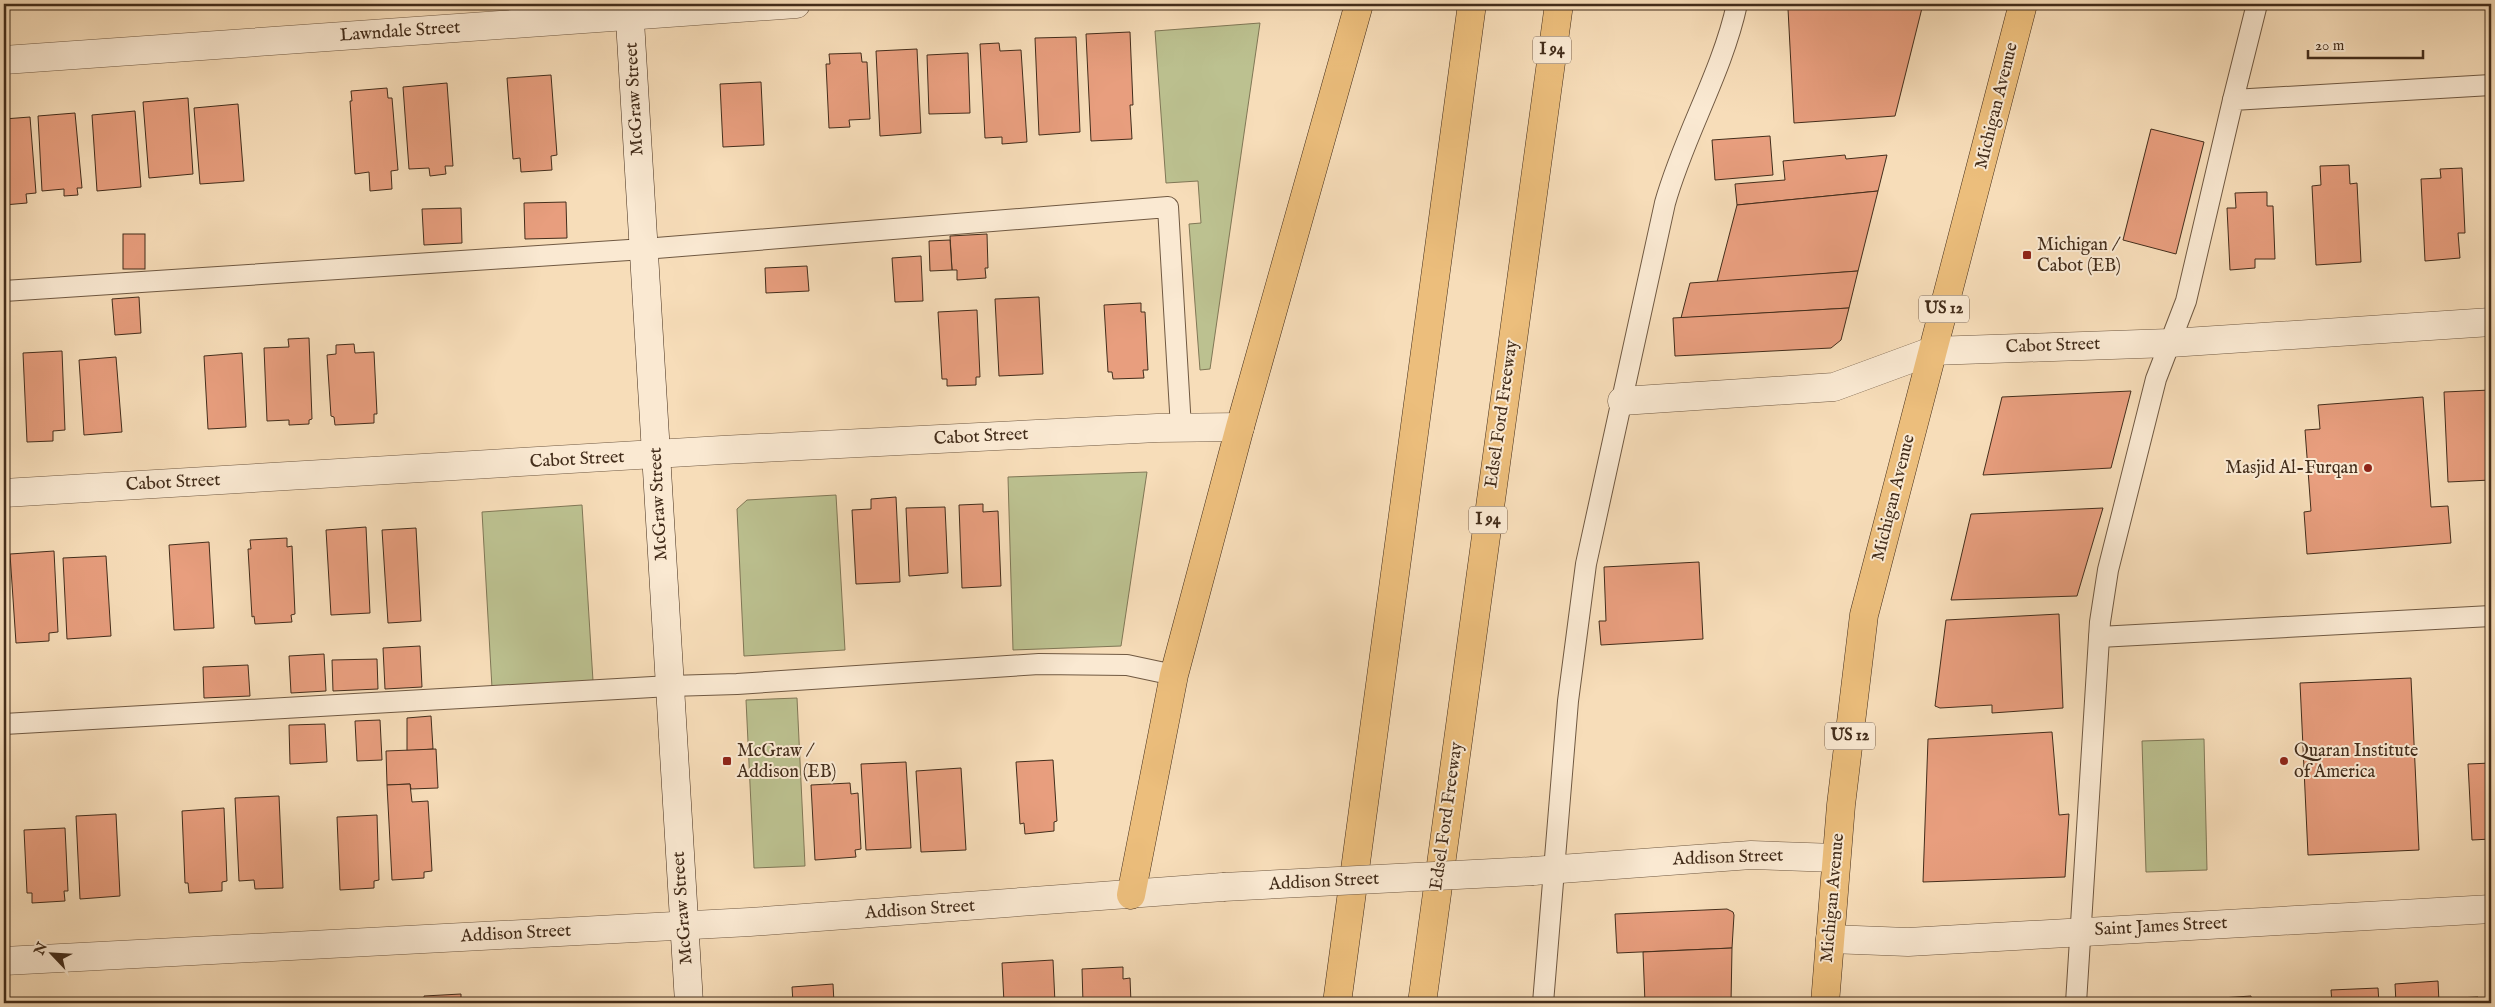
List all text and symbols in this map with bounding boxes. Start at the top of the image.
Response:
street label: Lawndale Street [339,16,461,48]
scale bar [2308,28,2422,60]
road number: I 94 [1533,36,1571,64]
text: 20 m [2315,36,2345,55]
street label: Michigan Avenue [1970,40,2024,172]
street label: McGraw Street [621,42,649,156]
place label: Michigan / Cabot (EB) [2037,234,2121,278]
marker: Michigan / Cabot (EB) [2021,249,2033,261]
road number: US 12 [1919,296,1969,322]
street label: Cabot Street [2005,333,2101,359]
street label: Edsel Ford Freeway [1480,338,1524,489]
street label: Cabot Street [933,423,1029,451]
street label: Michigan Avenue [1867,432,1921,564]
street label: Cabot Street [529,446,625,474]
street label: McGraw Street [645,447,673,561]
place label: Masjid Al-Furqan [2225,457,2358,480]
marker: Masjid Al-Furqan [2362,462,2374,474]
street label: Cabot Street [125,469,221,497]
road number: I 94 [1469,506,1507,534]
road number: US 12 [1825,722,1875,749]
place label: McGraw / Addison (EB) [736,740,836,784]
street label: Edsel Ford Freeway [1425,740,1469,891]
place label: Quaran Institute of America [2294,740,2418,784]
marker: McGraw / Addison (EB) [721,755,733,767]
marker: Quaran Institute of America [2278,755,2290,767]
street label: Michigan Avenue [1816,832,1850,964]
street label: Addison Street [1671,845,1784,871]
street label: McGraw Street [668,851,698,965]
street label: Addison Street [1267,868,1380,896]
street label: Addison Street [863,895,976,925]
street label: Saint James Street [2094,912,2228,942]
street label: Addison Street [459,920,572,948]
north arrow [28,930,78,980]
text: N [30,940,52,959]

